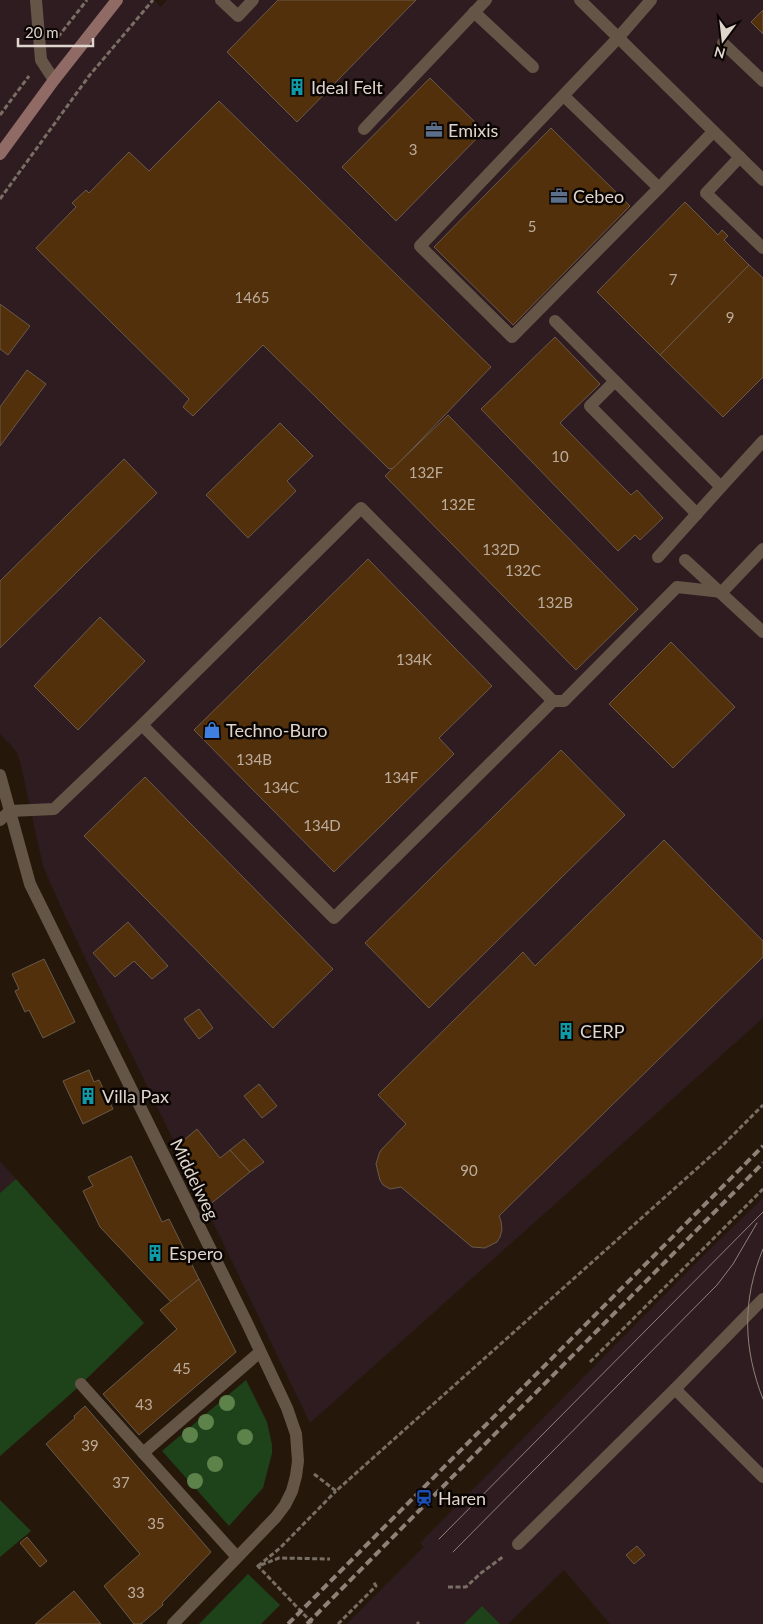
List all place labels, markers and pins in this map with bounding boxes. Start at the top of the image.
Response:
place label: Ideal Felt [311,76,383,98]
building icon: Ideal Felt [287,77,307,97]
place label: Emixis [448,119,499,141]
office icon: Emixis [424,120,444,140]
place label: Cebeo [573,185,624,207]
office icon: Cebeo [549,186,569,206]
place label: Techno-Buro [226,719,327,741]
shop icon: Techno-Buro [202,720,222,740]
place label: CERP [580,1020,625,1042]
building icon: CERP [556,1021,576,1041]
place label: Villa Pax [102,1085,169,1107]
building icon: Villa Pax [78,1086,98,1106]
place label: Espero [169,1242,223,1264]
building icon: Espero [145,1243,165,1263]
place label: Haren [438,1487,486,1509]
station icon: Haren [414,1488,434,1508]

